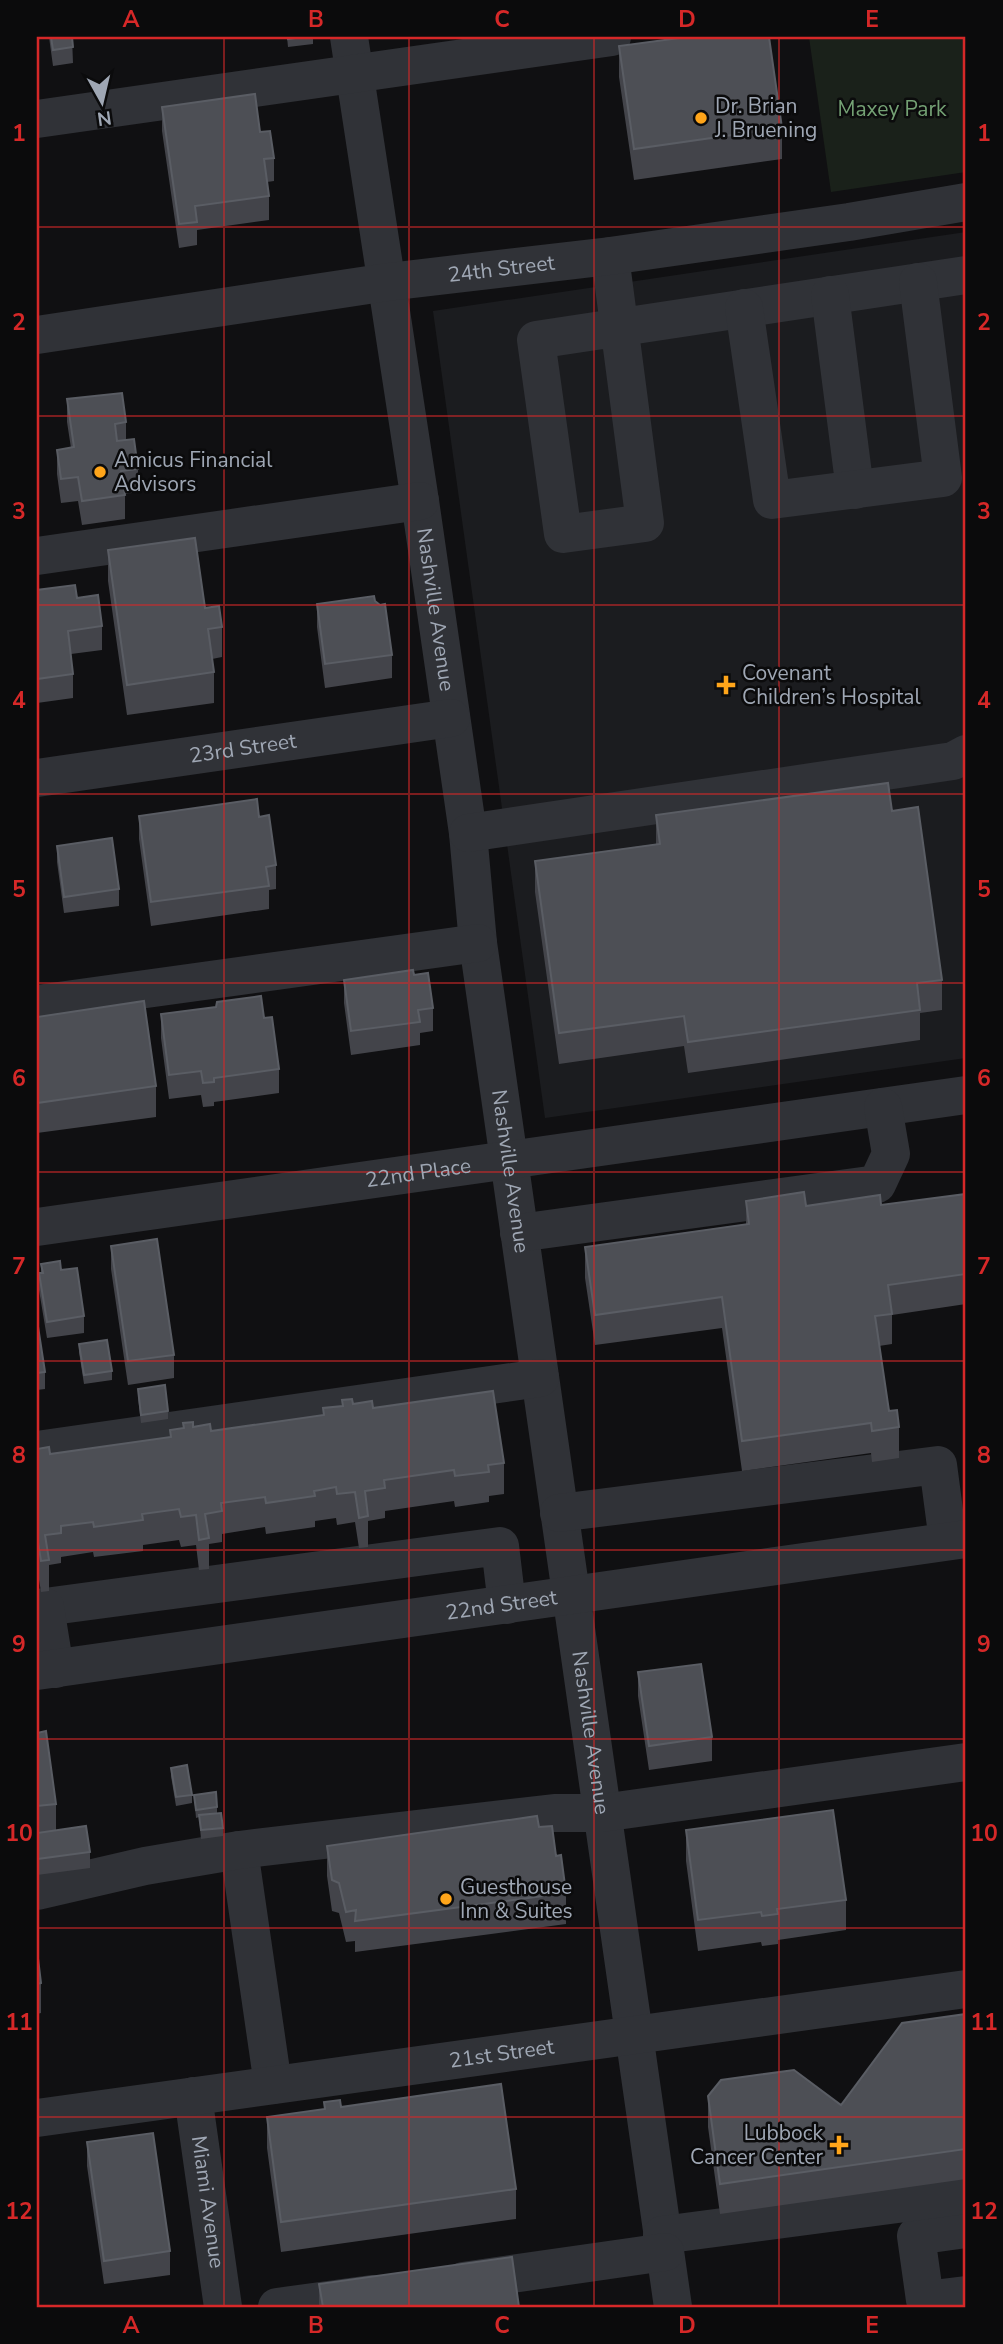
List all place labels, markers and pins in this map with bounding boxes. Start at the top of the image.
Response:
place label: Dr. Brian J. Bruening [714,92,817,144]
marker: Dr. Brian J. Bruening [693,110,709,126]
place label: Amicus Financial Advisors [114,446,273,498]
marker: Amicus Financial Advisors [92,464,108,480]
place label: Covenant Children’s Hospital [742,659,921,711]
marker: Covenant Children’s Hospital [716,675,736,695]
place label: Guesthouse Inn & Suites [460,1873,573,1925]
marker: Guesthouse Inn & Suites [438,1891,454,1907]
place label: Lubbock Cancer Center [690,2119,823,2171]
marker: Lubbock Cancer Center [829,2135,849,2155]

